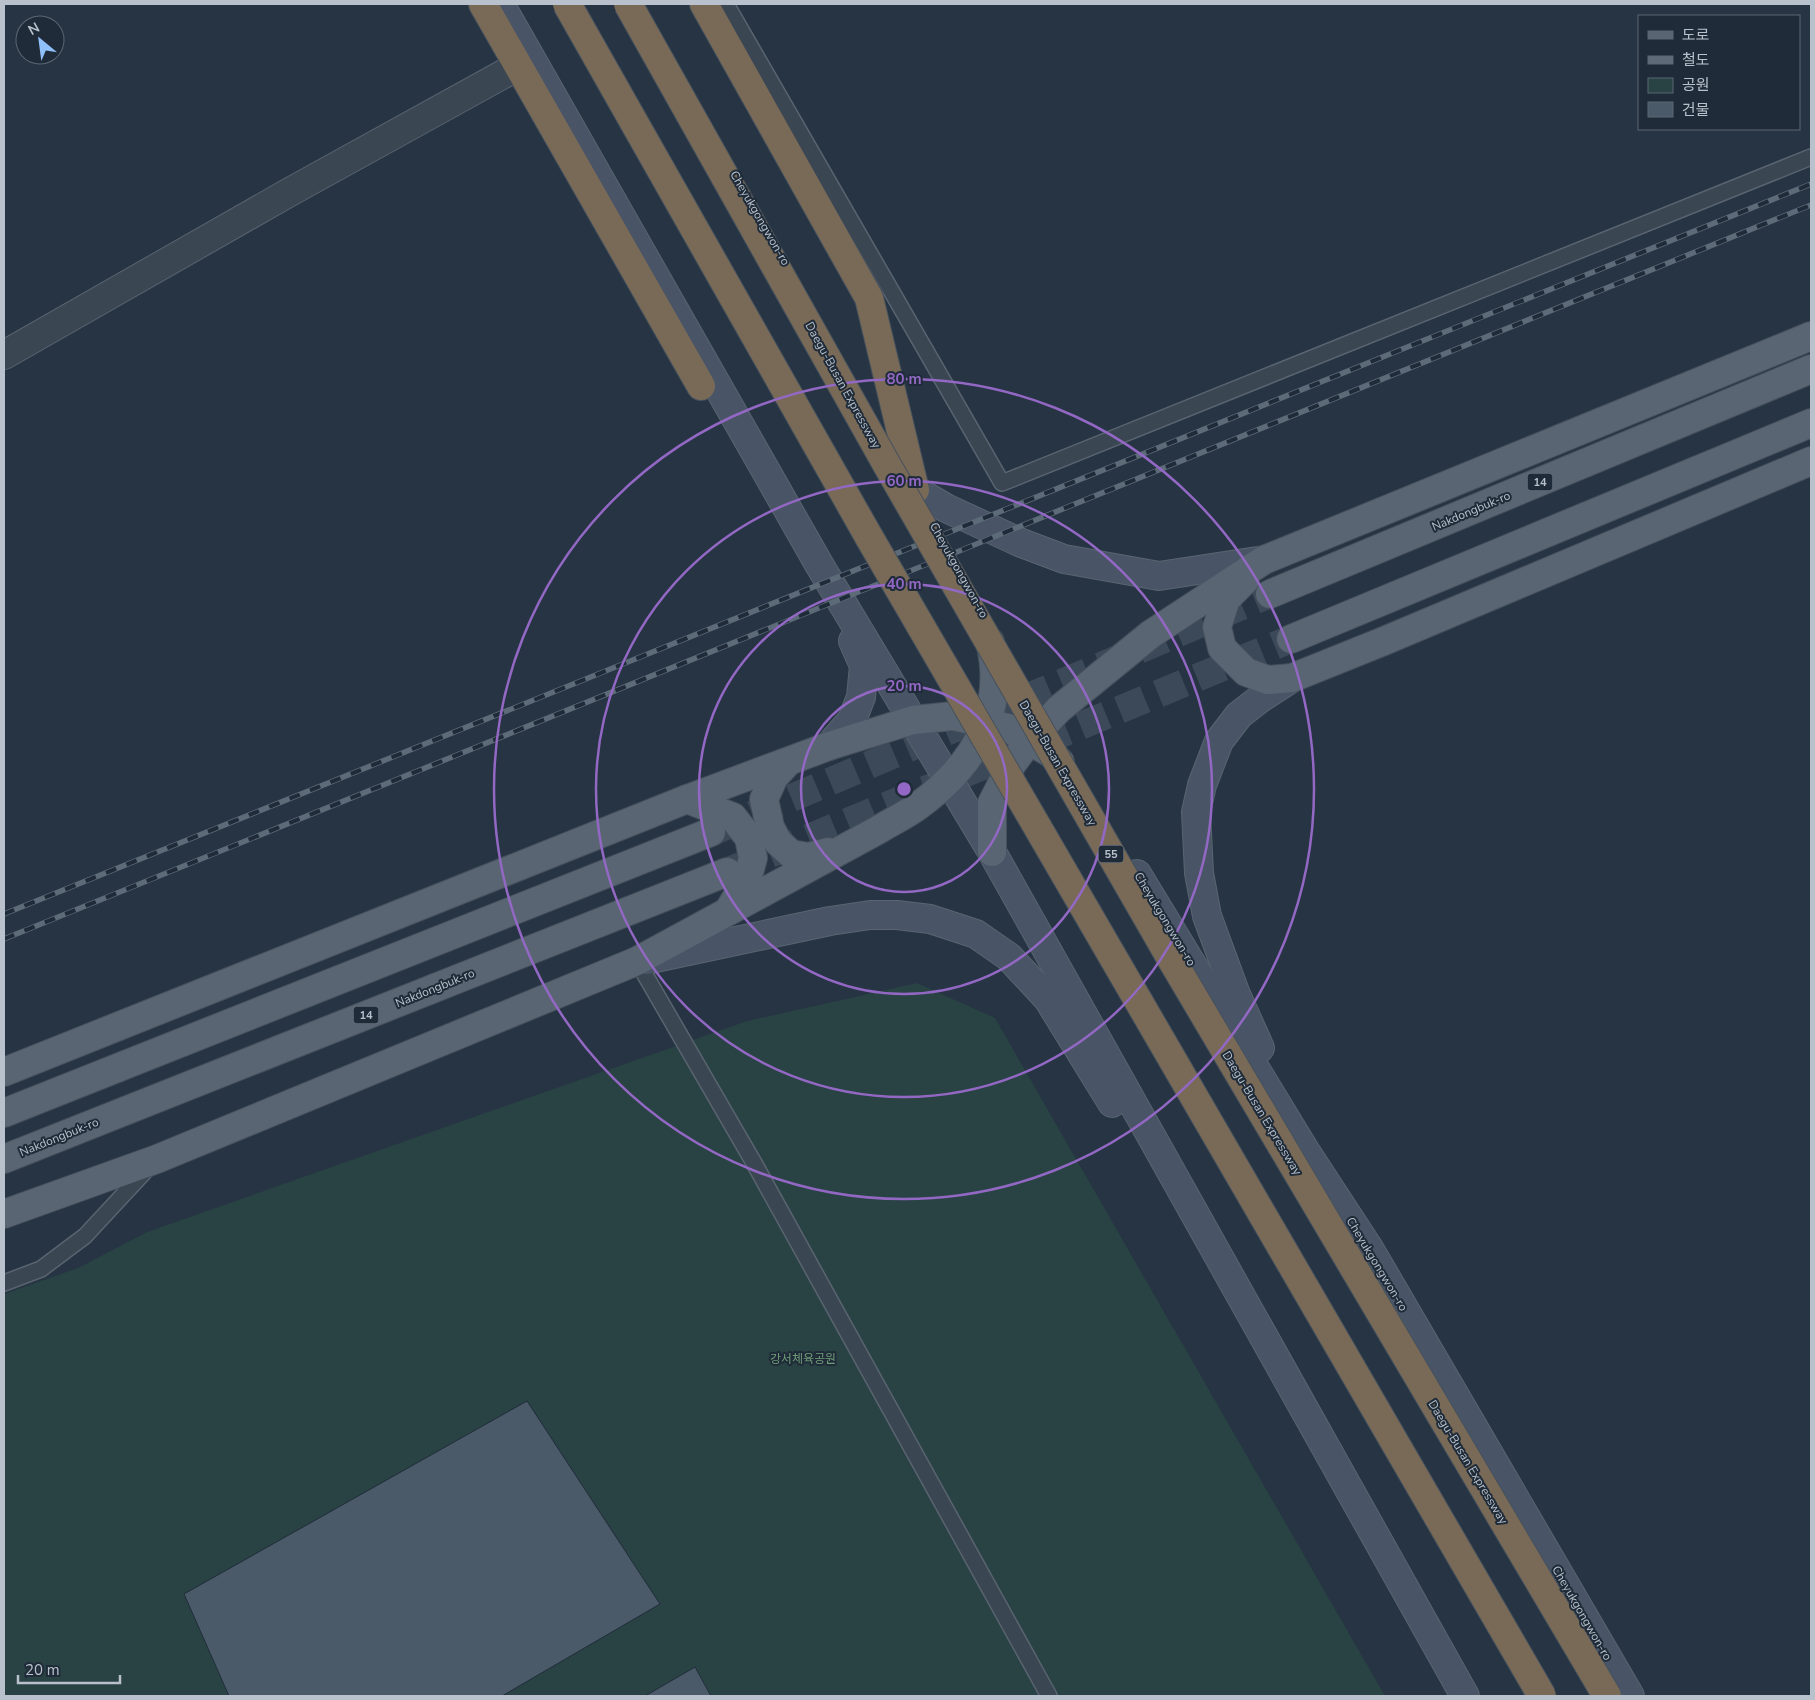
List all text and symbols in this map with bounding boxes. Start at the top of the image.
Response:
north arrow [15,15,65,65]
legend [1638,15,1800,130]
text: N [25,18,43,40]
text: 도로 [1682,25,1710,45]
text: 철도 [1682,50,1710,70]
text: 공원 [1682,75,1710,95]
text: 건물 [1682,100,1710,120]
street label: Cheyukgongwon-ro [726,168,794,269]
street label: Daegu-Busan Expressway [802,319,885,452]
text: 80 m [886,369,922,389]
text: 60 m [886,471,922,491]
road number: 14 [1528,474,1552,491]
street label: Nakdongbuk-ro [1429,487,1513,535]
street label: Cheyukgongwon-ro [926,519,992,621]
text: 40 m [886,574,922,594]
text: 20 m [886,676,922,696]
street label: Daegu-Busan Expressway [1016,697,1101,829]
centre of rings [895,780,913,798]
road number: 55 [1098,846,1124,862]
street label: Cheyukgongwon-ro [1131,869,1200,969]
street label: Nakdongbuk-ro [393,965,477,1011]
road number: 14 [354,1006,378,1024]
street label: Daegu-Busan Expressway [1219,1048,1306,1179]
street label: Nakdongbuk-ro [17,1114,101,1160]
street label: Cheyukgongwon-ro [1343,1214,1412,1314]
park label: 강서체육공원 [770,1351,836,1367]
street label: Daegu-Busan Expressway [1425,1397,1512,1528]
street label: Cheyukgongwon-ro [1548,1563,1616,1664]
scale bar [18,1652,120,1684]
text: 20 m [25,1660,60,1680]

